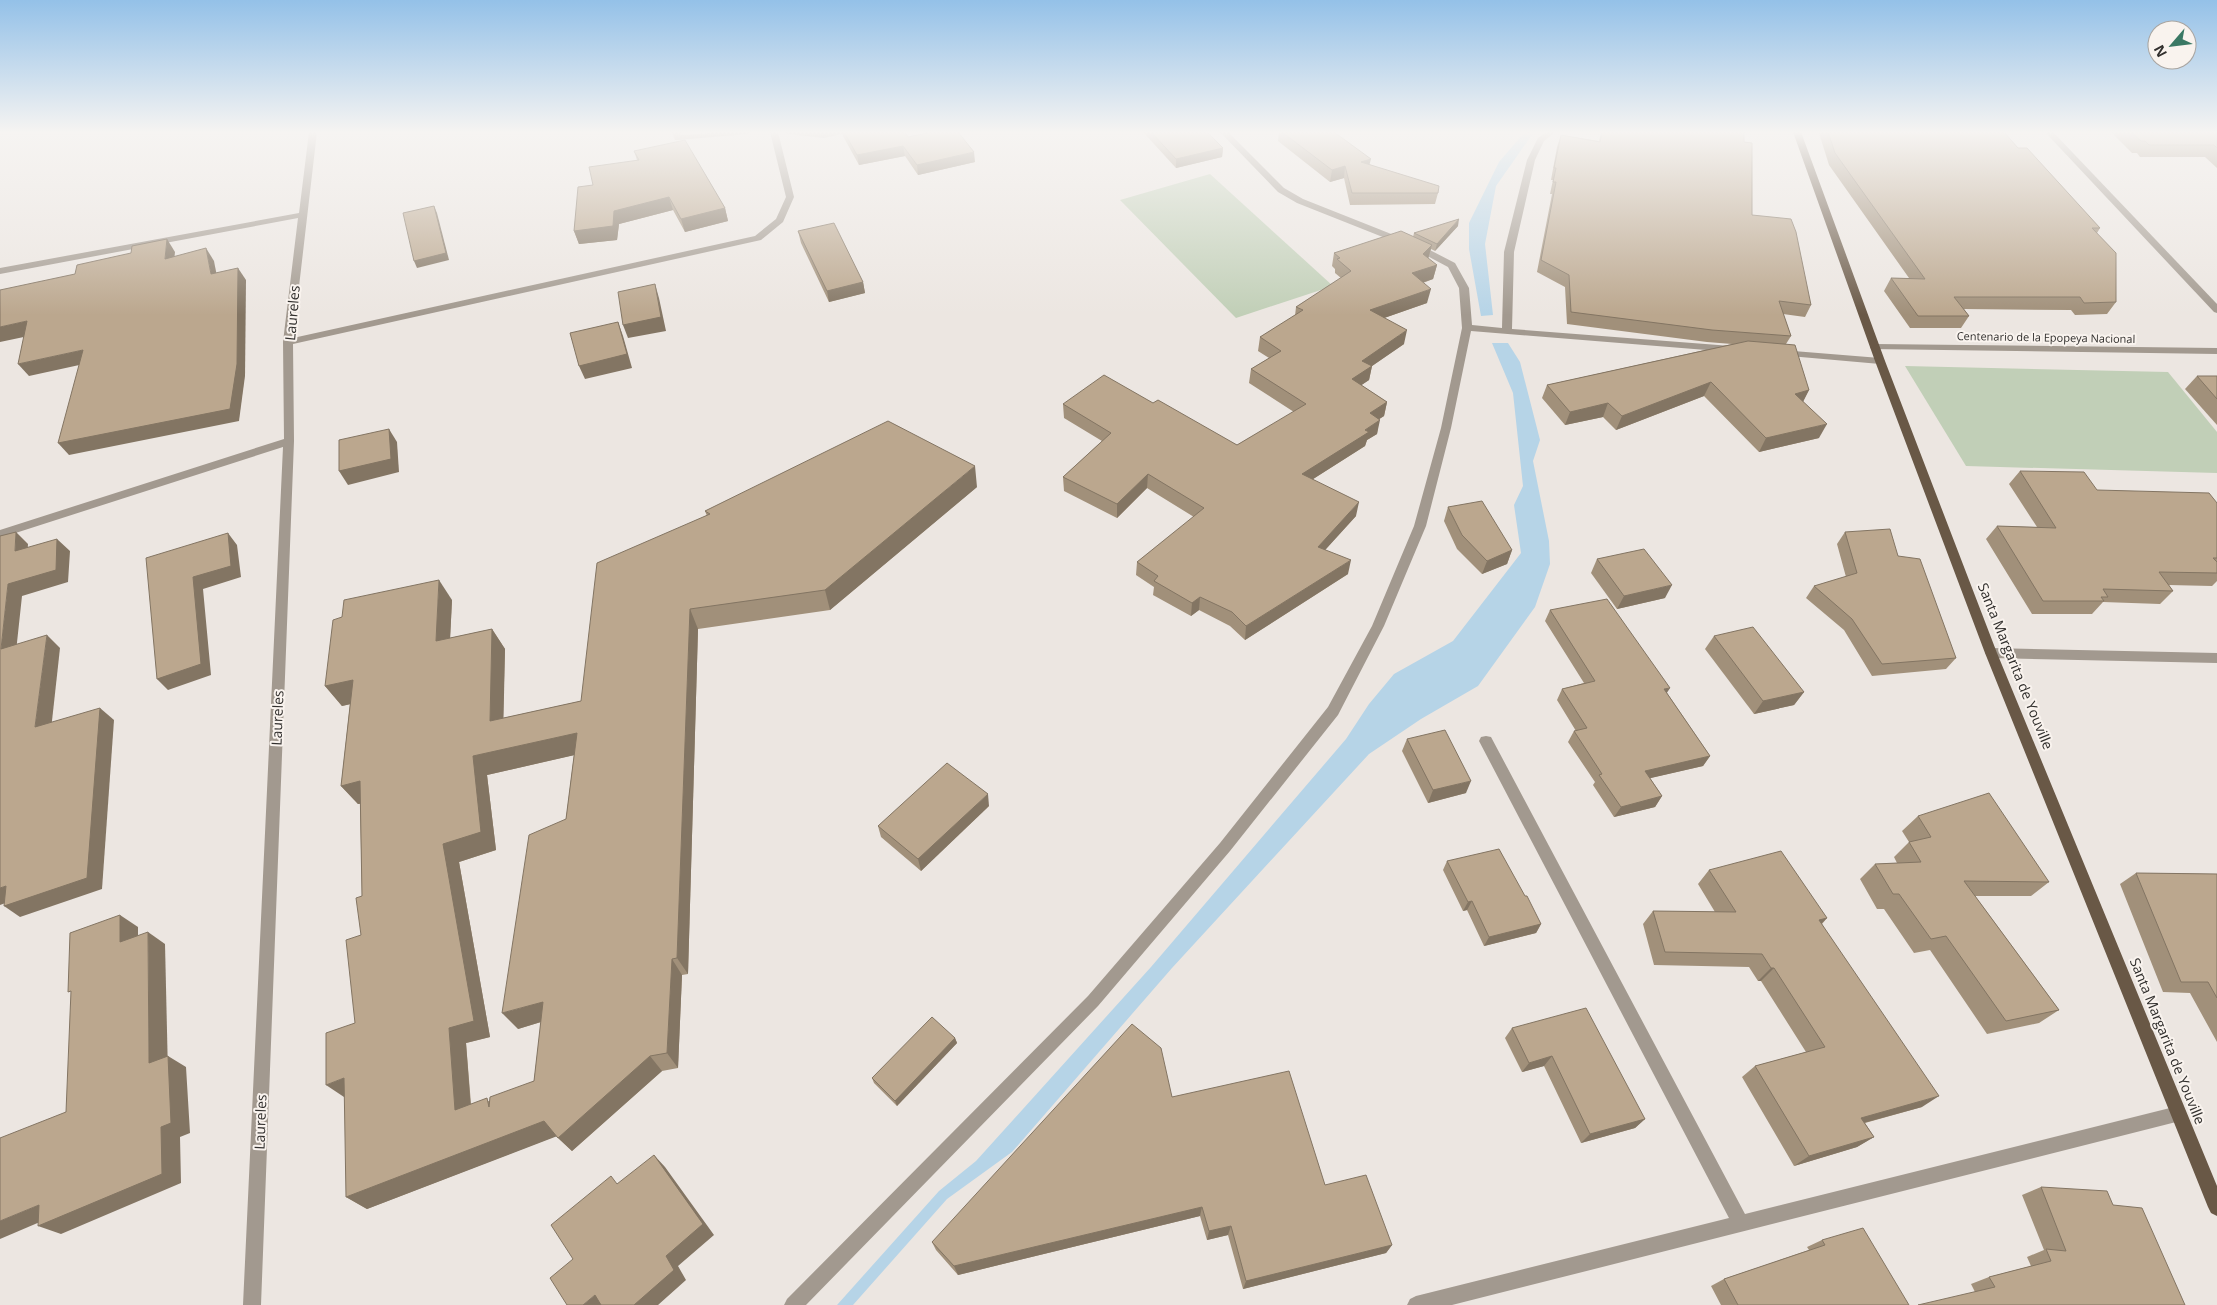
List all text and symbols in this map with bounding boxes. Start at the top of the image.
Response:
north arrow [2147,20,2197,70]
text: N [2149,42,2171,61]
street label: Laureles [280,284,304,341]
street label: Centenario de la Epopeya Nacional [1957,328,2135,346]
street label: Santa Margarita de Youville [1974,580,2058,752]
street label: Laureles [267,690,287,746]
street label: Santa Margarita de Youville [2126,955,2210,1127]
street label: Laureles [250,1094,270,1150]

